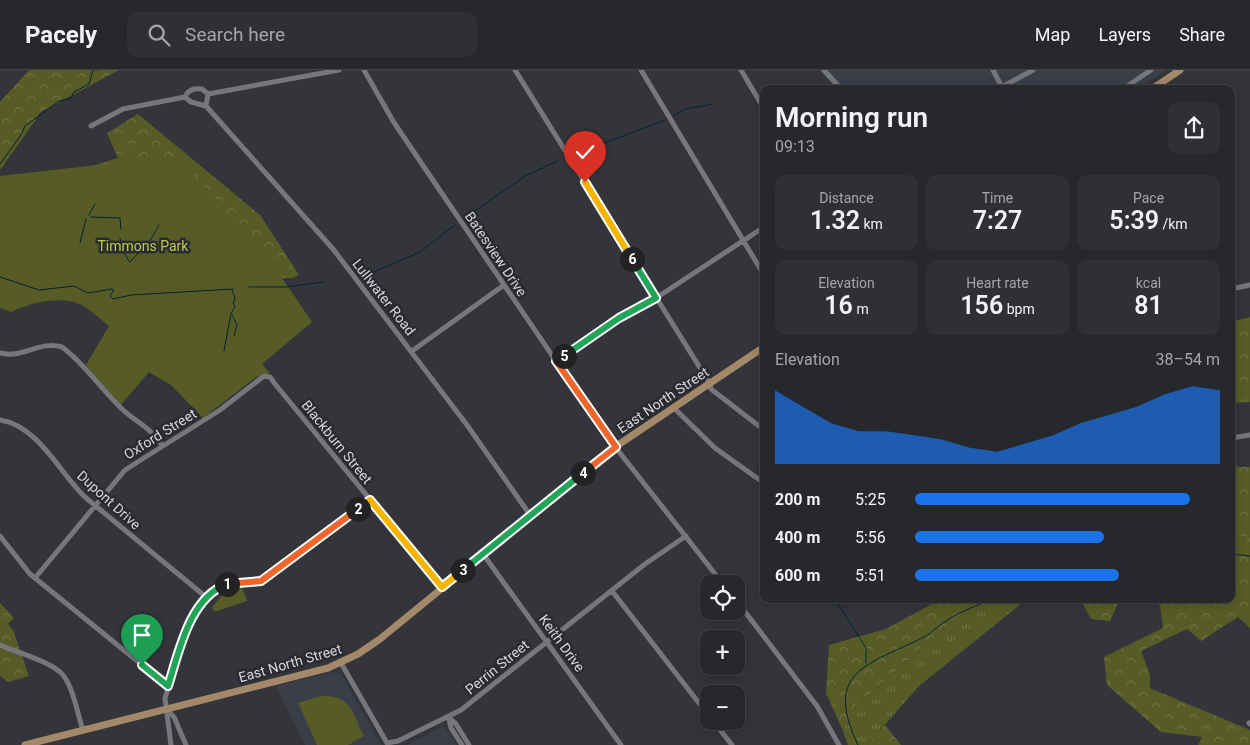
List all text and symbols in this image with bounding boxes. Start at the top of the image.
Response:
search box [127,12,477,57]
text: Pacely [25,21,97,49]
icon: search [145,21,173,49]
text: Search here [185,23,285,46]
text: Map [1035,24,1070,45]
text: Layers [1098,24,1151,45]
text: Share [1179,24,1225,45]
text: Morning run [775,101,928,134]
button: share [1168,102,1220,154]
pin [564,131,606,182]
text: 09:13 [775,137,815,156]
icon: check [571,138,599,166]
text: Distance [819,190,874,206]
text: Time [982,190,1013,206]
text: Pace [1133,190,1164,206]
text: 1.32 [810,206,860,235]
text: 7:27 [973,206,1022,235]
text: 5:39 [1109,206,1159,235]
street label: Batesview Drive [462,209,530,299]
text: km [860,216,883,232]
text: /km [1159,216,1188,232]
park label: Timmons Park [98,238,189,254]
pin: 6 [620,246,644,272]
text: 6 [628,251,637,267]
street label: Lullwater Road [349,256,419,338]
text: Elevation [818,275,875,291]
text: Heart rate [966,275,1029,291]
text: kcal [1136,275,1161,291]
text: 16 [824,291,853,320]
text: 156 [960,291,1003,320]
text: 81 [1134,291,1163,320]
text: m [853,301,869,317]
text: bpm [1003,301,1035,317]
pin: 5 [552,344,576,368]
text: 5 [560,348,569,364]
text: Elevation [775,350,840,369]
text: 38–54 m [1156,350,1220,369]
street label: East North Street [614,363,712,436]
street label: Blackburn Street [298,397,376,487]
street label: Oxford Street [121,405,200,463]
pin: 4 [570,460,596,486]
text: 4 [579,465,588,481]
street label: Dupont Drive [74,467,144,533]
text: 200 m [775,490,820,509]
text: 5:25 [855,490,886,509]
pin: 2 [346,496,370,522]
text: 2 [354,501,363,517]
text: 400 m [775,528,820,547]
text: 5:56 [855,528,886,547]
pin: 3 [450,558,476,582]
text: 3 [459,562,468,578]
text: 600 m [775,566,820,585]
text: 5:51 [855,566,886,585]
pin: 1 [214,572,240,596]
map controls [700,575,745,730]
button: locate [700,575,745,620]
text: 1 [223,576,232,592]
street label: Keith Drive [536,611,588,675]
pin [121,614,163,665]
icon: arrive [128,621,156,649]
button: + [700,630,745,675]
street label: Perrin Street [462,636,532,698]
street label: East North Street [237,641,344,685]
button: − [700,685,745,730]

